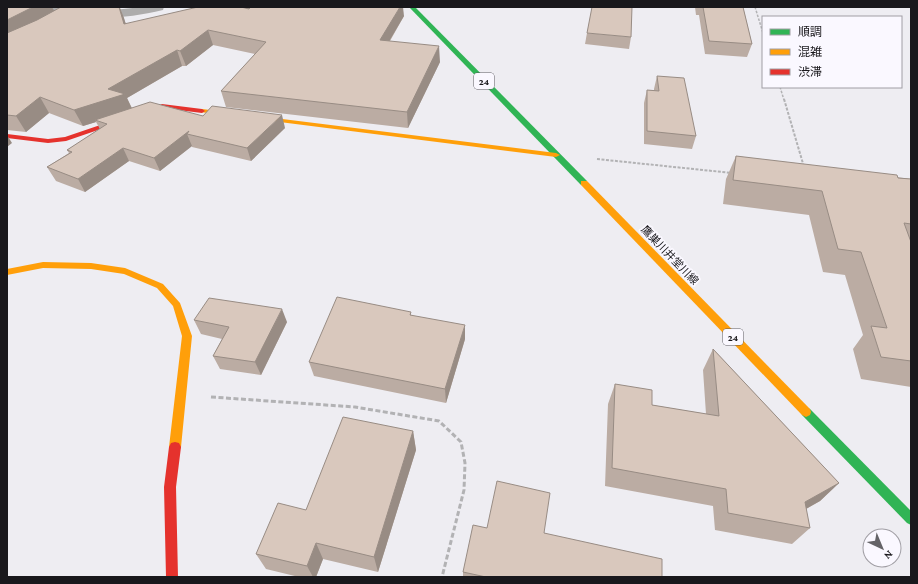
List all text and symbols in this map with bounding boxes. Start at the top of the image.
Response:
legend [762,16,902,88]
text: 順調 [798,25,822,39]
text: 混雑 [798,45,822,59]
text: 渋滞 [798,65,822,79]
road number: 24 [474,73,494,89]
street label: 鷹巣川井堂川線 [639,223,701,287]
road number: 24 [723,329,743,345]
north arrow [862,528,902,568]
text: N [882,548,896,562]

